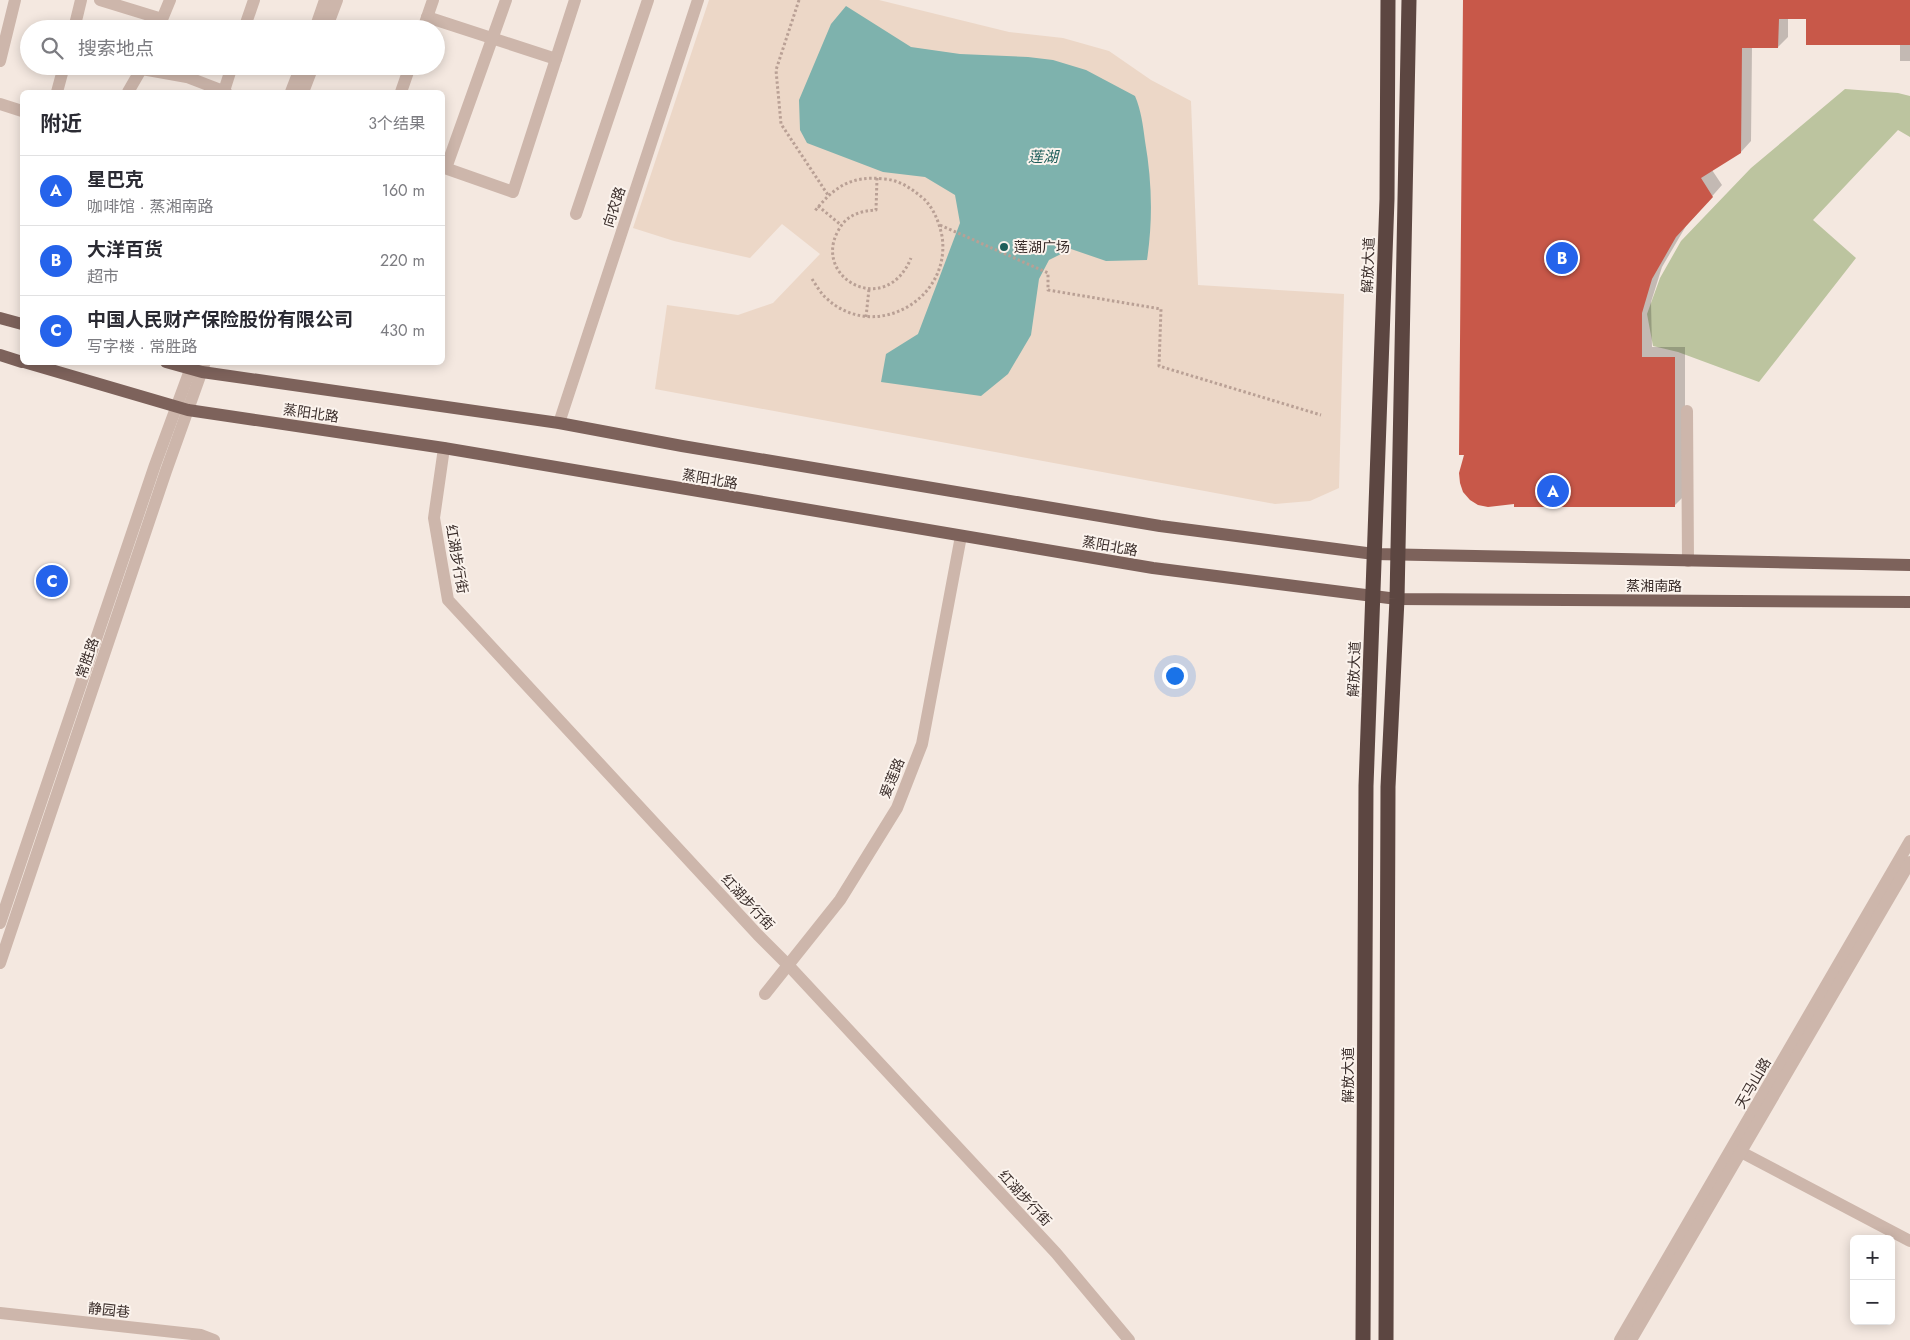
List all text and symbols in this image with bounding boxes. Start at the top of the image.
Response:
search box [20,20,445,75]
icon: search [38,34,66,62]
text: 搜索地点 [78,35,154,62]
text: 附近 [40,109,82,139]
text: 3个结果 [368,112,425,135]
water label: 莲湖 [1028,146,1060,168]
text: 星巴克 [87,166,144,193]
text: A [50,179,62,202]
text: 160 m [382,179,425,202]
street label: 向农路 [598,184,630,230]
text: 咖啡馆 · 蒸湘南路 [87,195,213,218]
text: 大洋百货 [87,236,163,263]
place label: 莲湖广场 [1014,237,1070,257]
street label: 解放大道 [1357,237,1379,293]
pin: B [1546,239,1578,277]
marker: 莲湖广场 [998,241,1010,253]
text: B [51,249,61,272]
text: 220 m [380,249,425,272]
text: 超市 [87,265,119,288]
text: 中国人民财产保险股份有限公司 [87,306,353,333]
text: C [50,319,62,342]
text: 430 m [380,319,425,342]
text: 写字楼 · 常胜路 [87,335,197,358]
street label: 蒸阳北路 [282,399,340,427]
street label: 蒸阳北路 [681,464,739,494]
pin: A [1537,472,1569,510]
street label: 红湖步行街 [441,523,473,595]
street label: 蒸阳北路 [1081,531,1139,561]
pin: C [36,562,68,600]
street label: 蒸湘南路 [1626,576,1682,596]
street label: 常胜路 [71,635,103,681]
street label: 解放大道 [1343,641,1365,697]
your location [1162,663,1188,689]
street label: 爱莲路 [875,755,909,801]
street label: 红湖步行街 [717,870,779,934]
street label: 解放大道 [1338,1047,1358,1103]
street label: 天马山路 [1730,1054,1776,1112]
street label: 红湖步行街 [994,1166,1056,1230]
map controls [1850,1235,1895,1325]
button: + [1850,1235,1895,1280]
button: − [1850,1280,1895,1325]
street label: 静园巷 [87,1298,131,1322]

